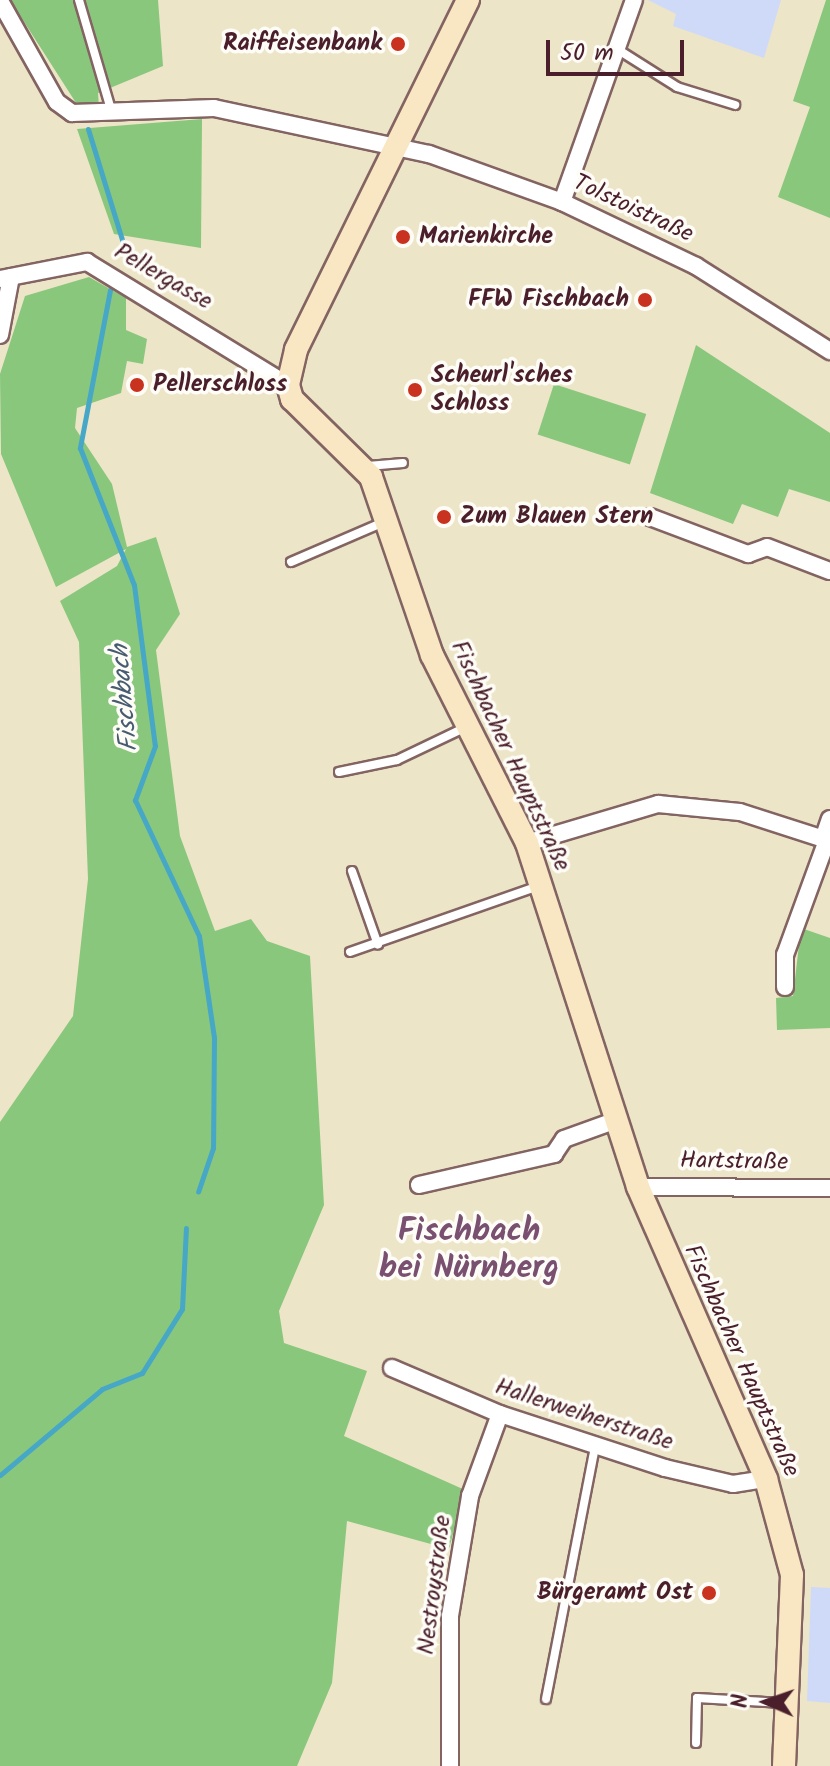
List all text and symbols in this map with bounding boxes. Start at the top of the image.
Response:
scale bar [550,24,688,74]
place label: Raiffeisenbank [223,30,382,58]
text: 50 m [560,34,614,73]
marker: Raiffeisenbank [389,35,407,53]
street label: Tolstoistraße [568,169,698,249]
place label: Marienkirche [419,223,553,251]
marker: Marienkirche [394,228,412,246]
street label: Pellergasse [109,237,217,317]
place label: FFW Fischbach [468,286,629,314]
marker: FFW Fischbach [636,291,654,309]
place label: Scheurl'sches Schloss [431,362,573,418]
place label: Pellerschloss [153,371,287,399]
marker: Pellerschloss [128,376,146,394]
marker: Scheurl'sches Schloss [406,381,424,399]
place label: Zum Blauen Stern [460,503,653,531]
marker: Zum Blauen Stern [435,508,453,526]
street label: Fischbacher Hauptstraße [444,636,576,876]
water label: Fischbach [106,643,146,753]
street label: Hartstraße [680,1147,788,1177]
district label: Fischbach bei Nürnberg [379,1214,559,1289]
street label: Fischbacher Hauptstraße [677,1240,805,1482]
street label: Hallerweiherstraße [491,1373,677,1457]
street label: Nestroystraße [412,1514,458,1656]
place label: Bürgeramt Ost [537,1579,693,1607]
marker: Bürgeramt Ost [700,1584,718,1602]
north arrow [726,1662,806,1742]
text: N [724,1694,759,1709]

